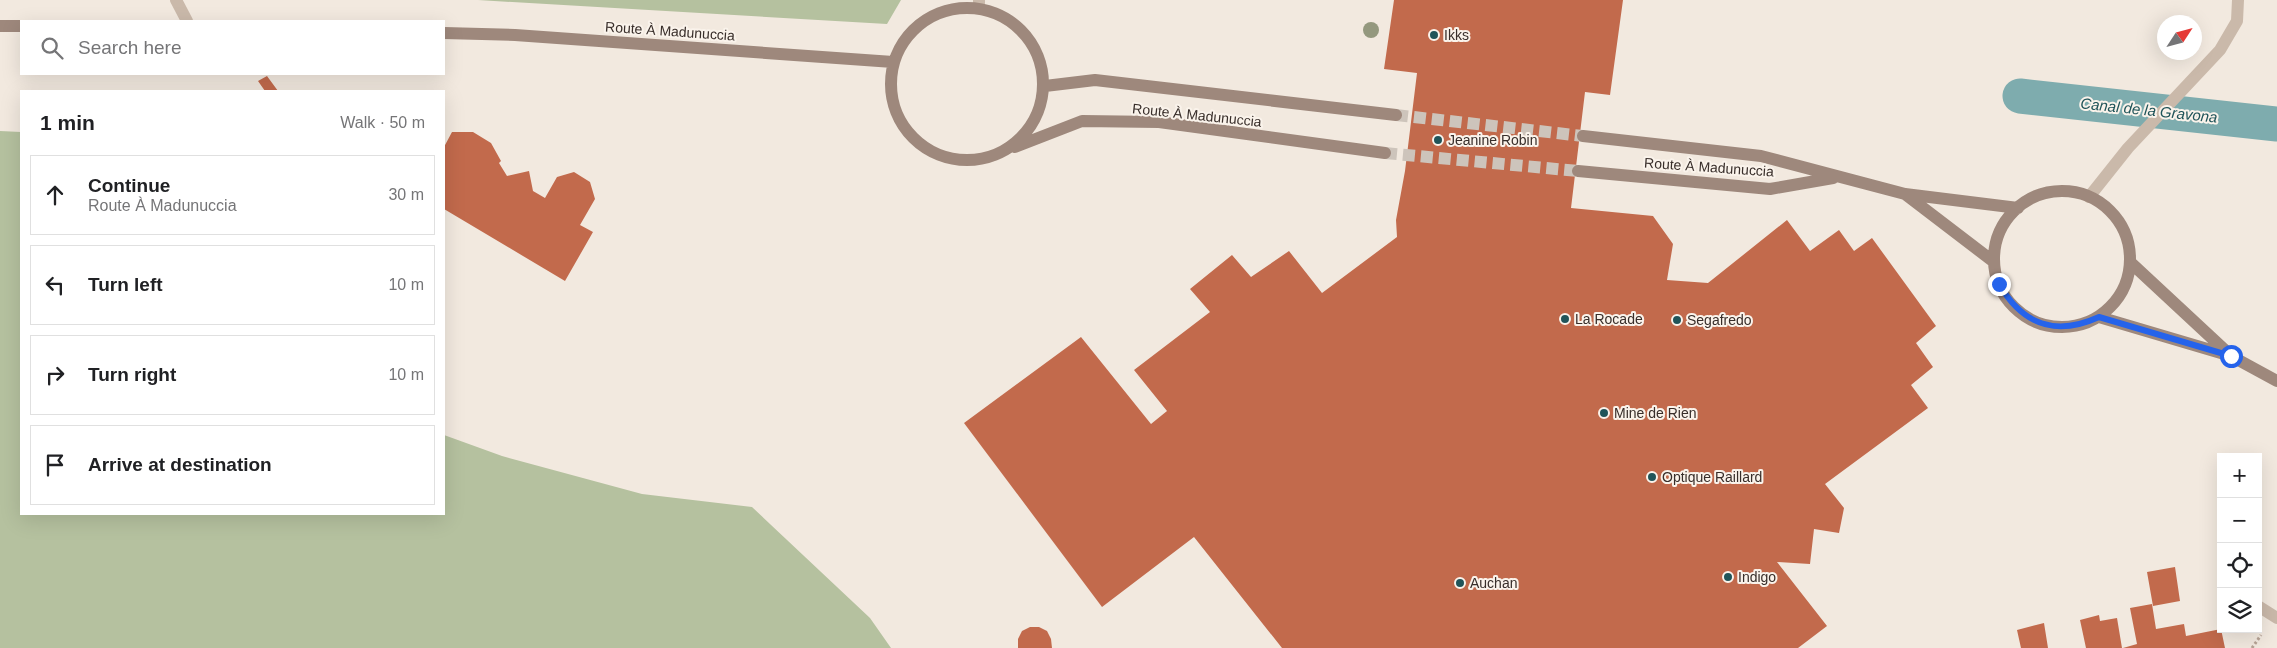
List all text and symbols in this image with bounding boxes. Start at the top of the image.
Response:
north arrow [2157,15,2202,60]
street label: Route À Madunuccia [605,18,736,44]
search box [20,20,445,75]
place label: Ikks [1444,27,1469,43]
marker: Ikks [1428,29,1440,41]
icon: search [38,34,66,62]
text: Search here [78,37,182,58]
water label: Canal de la Gravona [2080,94,2218,126]
street label: Route À Madunuccia [1132,100,1263,130]
text: 1 min [40,111,95,134]
text: Walk · 50 m [340,114,425,131]
place label: Jeanine Robin [1448,132,1538,148]
marker: Jeanine Robin [1432,134,1444,146]
street label: Route À Madunuccia [1644,154,1775,180]
text: Continue [88,175,170,196]
icon: ahead [41,181,69,209]
text: 30 m [388,186,424,203]
text: Route À Madunuccia [88,197,237,214]
icon: left [41,271,69,299]
route end [1988,273,2011,296]
text: Turn left [88,274,163,295]
text: 10 m [388,276,424,293]
place label: La Rocade [1575,311,1643,327]
place label: Segafredo [1687,312,1752,328]
marker: La Rocade [1559,313,1571,325]
marker: Segafredo [1671,314,1683,326]
route start [2220,345,2243,368]
icon: right [41,361,69,389]
text: Turn right [88,364,176,385]
text: 10 m [388,366,424,383]
place label: Mine de Rien [1614,405,1697,421]
marker: Mine de Rien [1598,407,1610,419]
icon: arrive [41,451,69,479]
map controls [2217,453,2262,633]
button: + [2217,453,2262,498]
text: Arrive at destination [88,454,272,475]
place label: Optique Raillard [1662,469,1762,485]
marker: Optique Raillard [1646,471,1658,483]
button: − [2217,498,2262,543]
button: locate [2217,543,2262,588]
place label: Indigo [1738,569,1776,585]
marker: Indigo [1722,571,1734,583]
place label: Auchan [1470,575,1517,591]
marker: Auchan [1454,577,1466,589]
button: layers [2217,588,2262,633]

